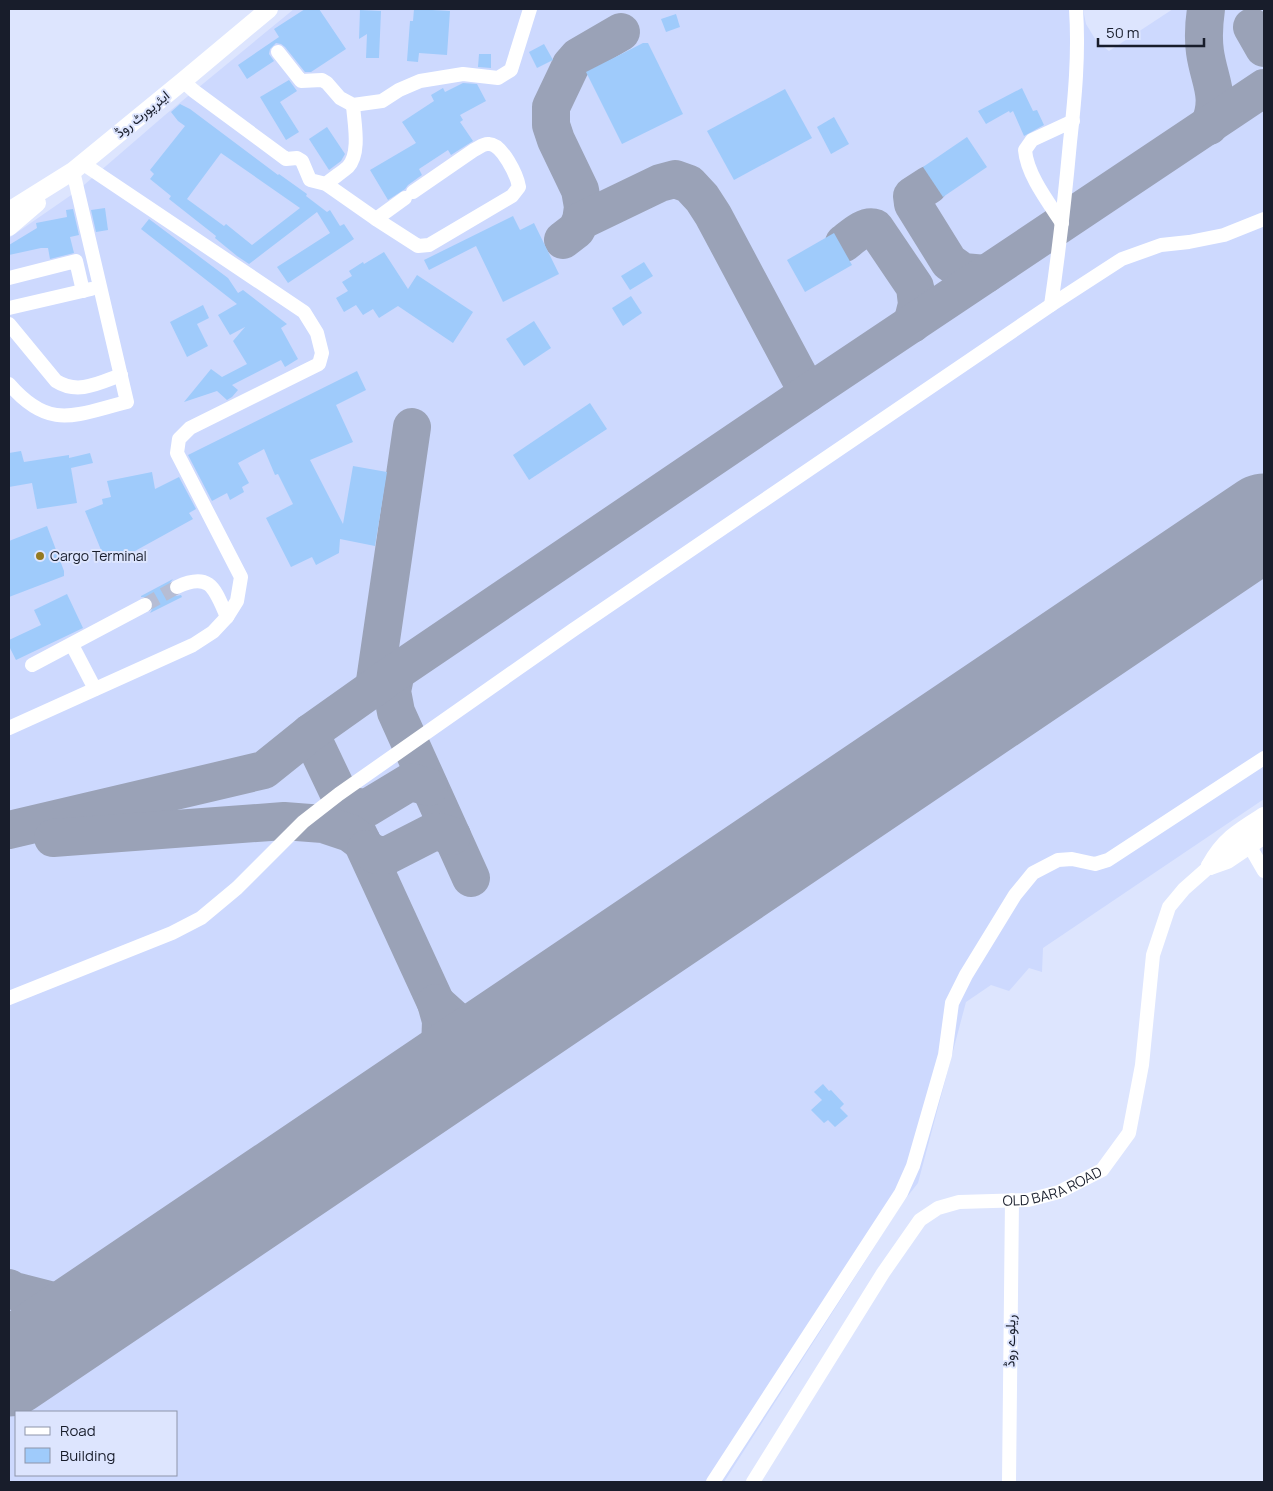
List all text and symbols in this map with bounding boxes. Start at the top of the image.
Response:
scale bar [1098,15,1204,47]
text: 50 m [1106,22,1140,43]
street label: ایئرپورٹ روڈ [110,86,174,142]
place label: Cargo Terminal [50,546,147,565]
marker: Cargo Terminal [34,550,46,562]
street label: OLD BARA ROAD [1002,1162,1105,1210]
street label: ریلوے روڈ [1000,1314,1019,1367]
legend [15,1411,178,1476]
text: Road [60,1420,96,1441]
text: Building [60,1445,115,1466]

